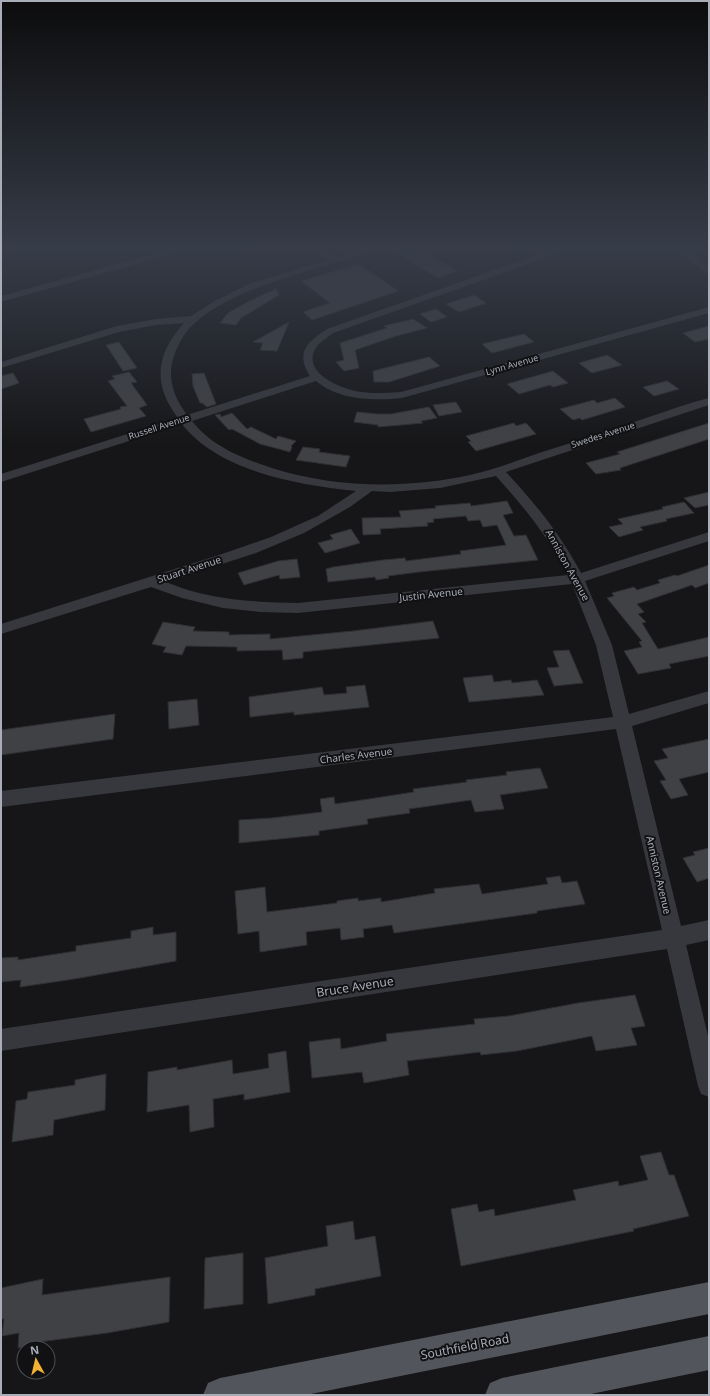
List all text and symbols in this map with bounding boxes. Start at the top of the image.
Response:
street label: Lynn Avenue [484,351,540,378]
street label: Russell Avenue [127,411,191,443]
street label: Swedes Avenue [569,418,636,451]
street label: Anniston Avenue [543,527,594,604]
street label: Stuart Avenue [155,552,223,586]
street label: Justin Avenue [398,584,464,604]
street label: Charles Avenue [319,744,393,766]
street label: Anniston Avenue [643,835,675,916]
street label: Bruce Avenue [315,972,395,1001]
street label: Southfield Road [419,1330,510,1363]
north arrow [16,1340,56,1380]
text: N [29,1342,40,1358]

